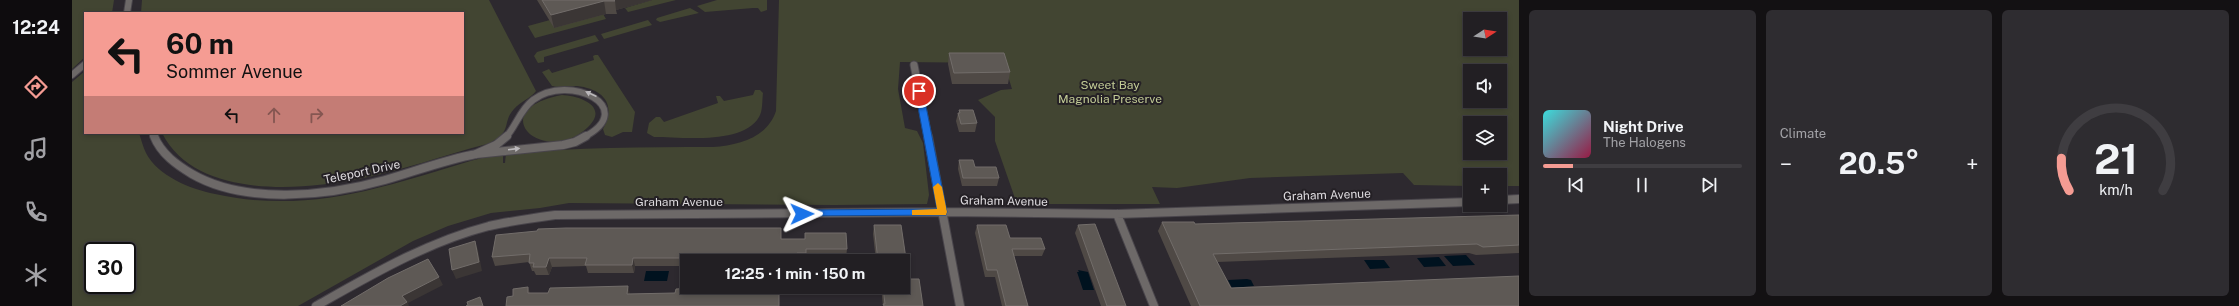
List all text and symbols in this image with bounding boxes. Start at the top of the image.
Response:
north arrow [1463,12,1507,56]
map controls [1463,12,1507,212]
text: 12:24 [12,17,60,38]
text: 60 m [166,27,234,60]
icon: left [100,28,152,80]
text: Sommer Avenue [166,61,303,82]
button: sound [1463,64,1507,108]
icon: directions [22,73,50,101]
pin [902,74,936,108]
park label: Sweet Bay Magnolia Preserve [1058,78,1162,106]
icon: arrive [908,80,930,102]
one-way arrow [585,91,597,98]
icon: left [221,104,243,126]
icon: ahead [263,104,285,126]
icon: right [305,104,327,126]
button: layers [1463,116,1507,160]
text: Night Drive [1603,118,1684,135]
text: Climate [1780,126,1826,141]
text: 21 [2094,134,2138,183]
icon: music [22,135,50,163]
text: The Halogens [1603,135,1686,150]
text: 20.5° [1839,145,1919,181]
one-way arrow [508,146,520,152]
text: − [1780,151,1792,177]
text: + [1966,151,1978,177]
street label: Teleport Drive [322,157,402,187]
button: + [1463,168,1507,212]
icon: previous [1565,174,1587,196]
icon: pause [1631,174,1653,196]
icon: next [1698,174,1720,196]
text: km/h [2099,181,2132,198]
street label: Graham Avenue [1283,186,1371,204]
position arrow [781,193,823,235]
street label: Graham Avenue [960,193,1048,209]
street label: Graham Avenue [635,195,723,209]
icon: phone [22,198,50,226]
speed limit sign: 30 [84,242,136,294]
icon: climate [22,261,50,289]
text: 12:25 · 1 min · 150 m [725,265,865,282]

